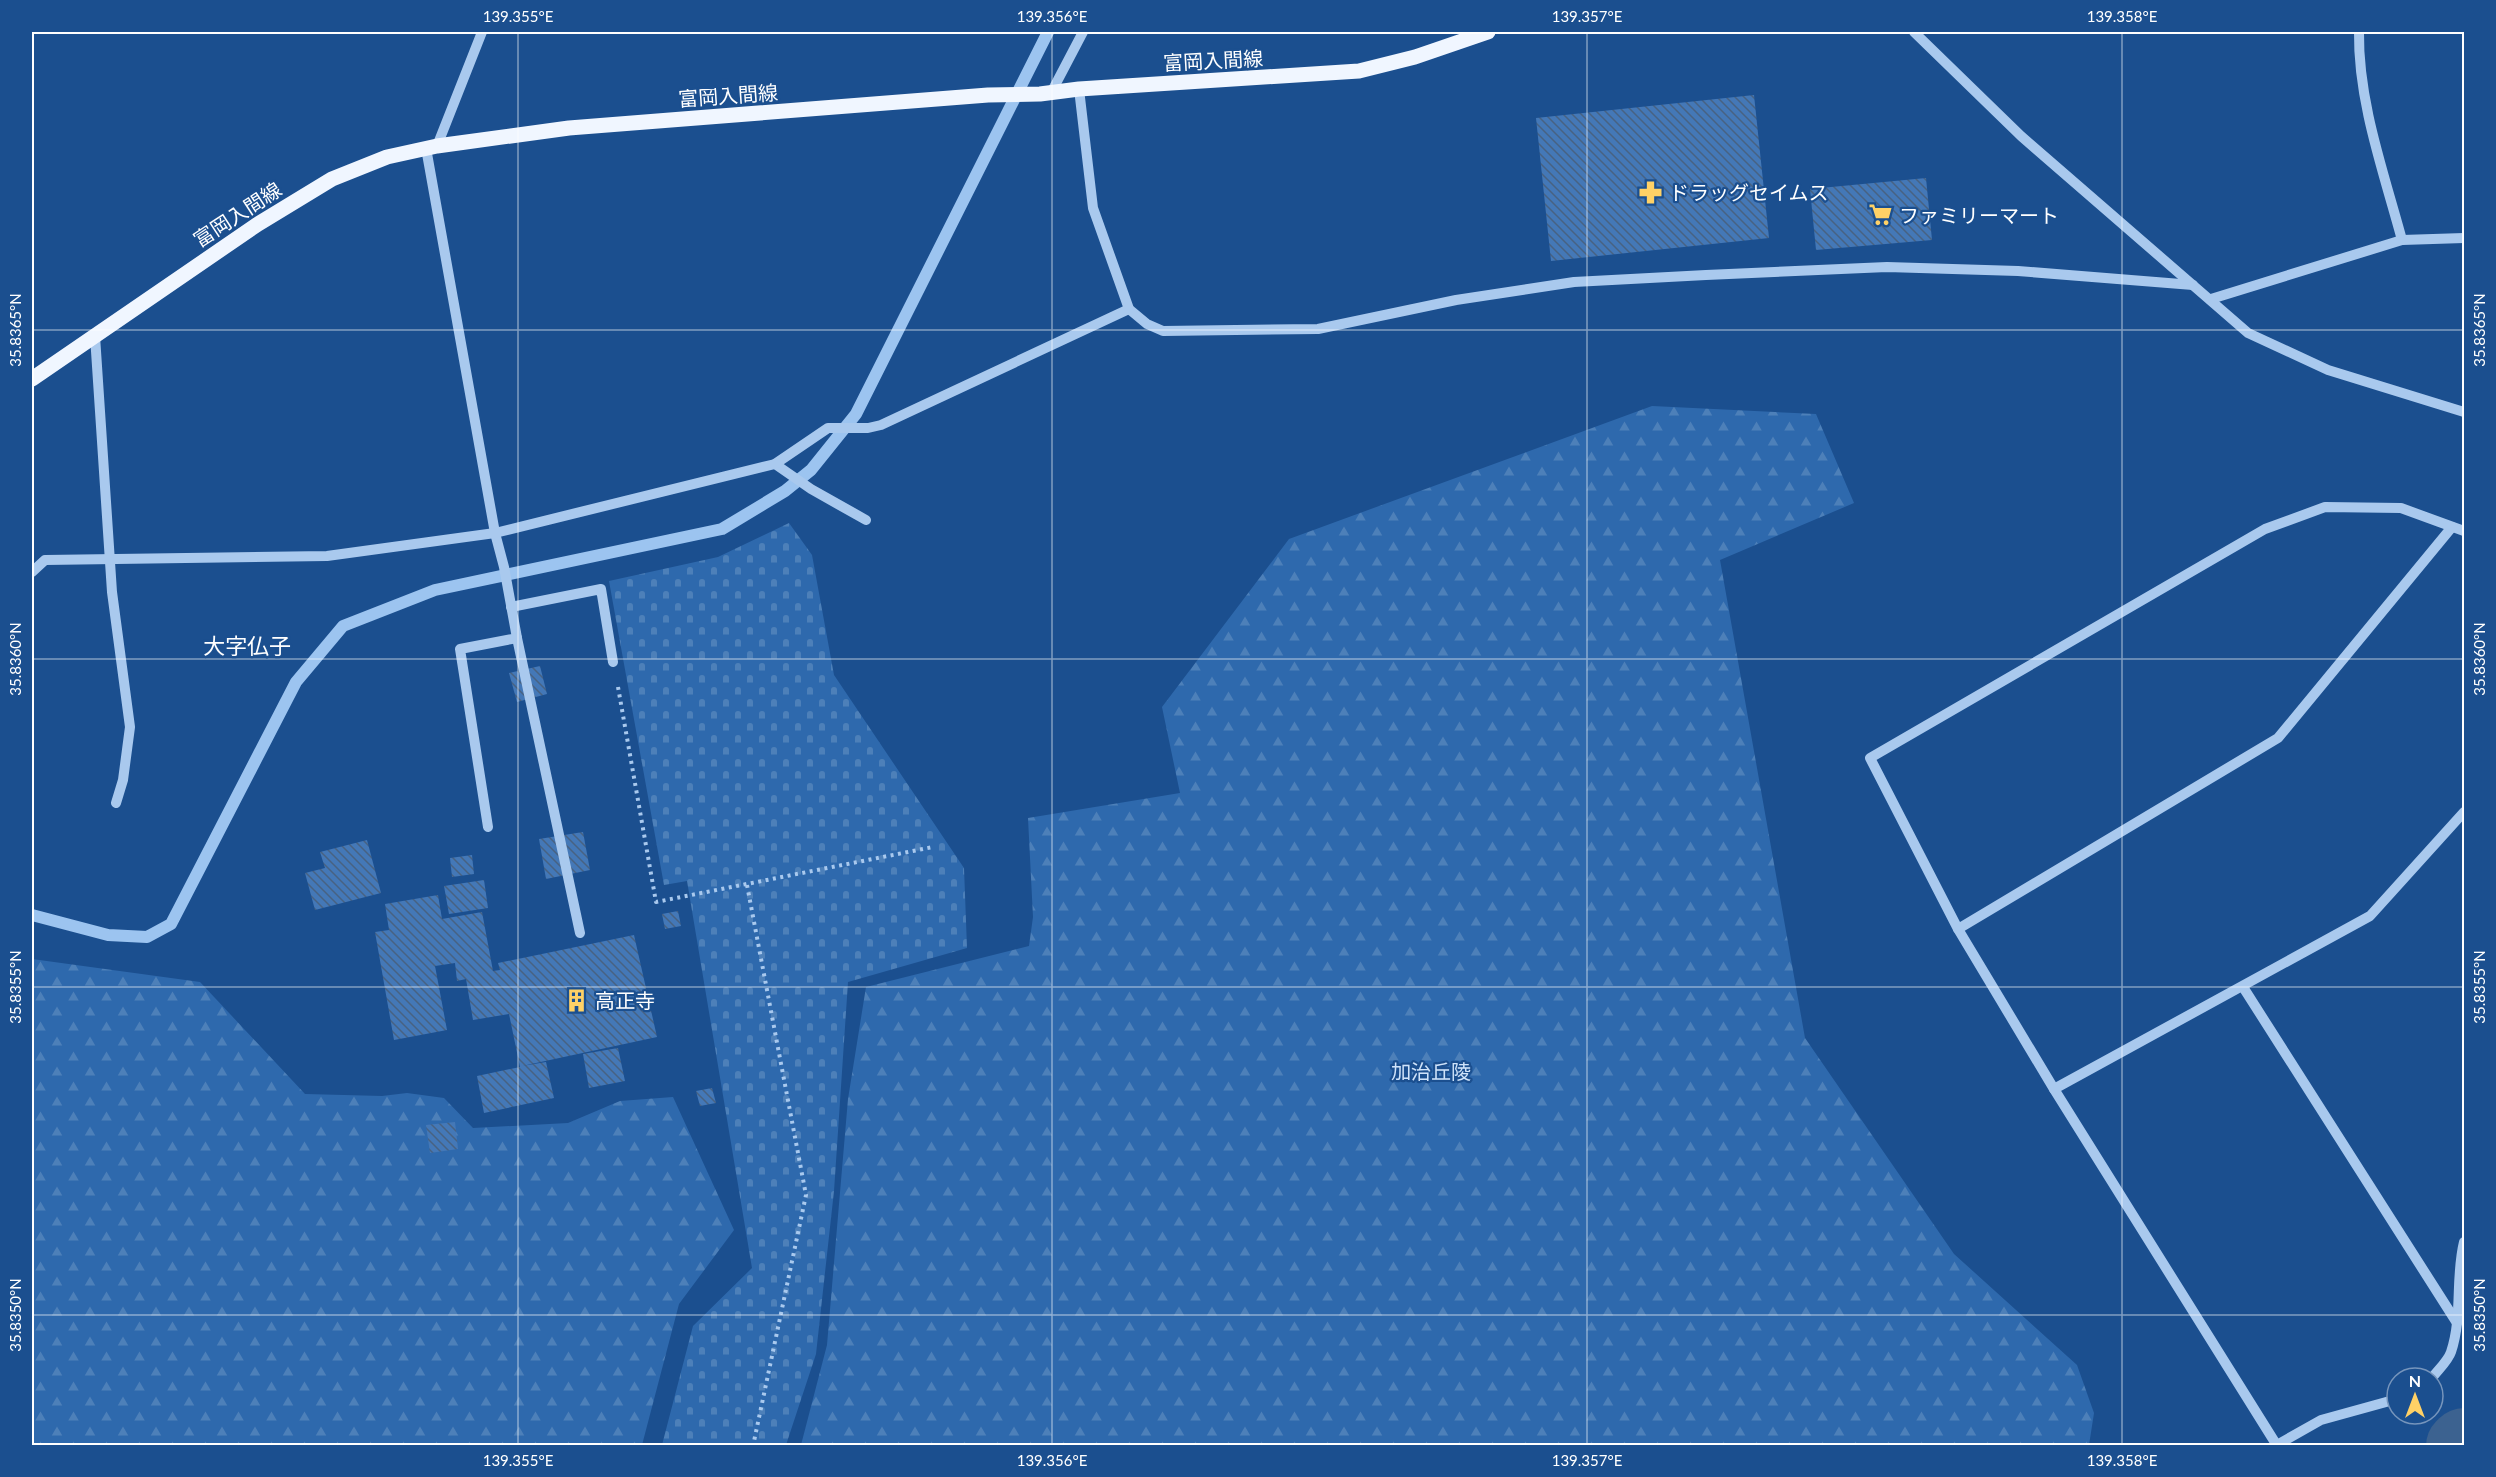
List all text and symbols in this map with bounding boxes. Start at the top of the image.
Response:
text: 139.355°E [483,7,553,25]
text: 139.356°E [1017,7,1087,25]
text: 139.357°E [1552,7,1622,25]
text: 139.358°E [2087,7,2157,25]
street label: 富岡入間線 [1162,45,1264,75]
street label: 富岡入間線 [677,80,779,110]
street label: 富岡入間線 [189,177,285,251]
pharmacy icon: ドラッグセイムス [1638,179,1664,205]
place label: ドラッグセイムス [1669,180,1829,204]
supermarket icon: ファミリーマート [1868,202,1894,228]
place label: ファミリーマート [1899,203,2059,227]
text: 35.8365°N [6,293,24,367]
text: 35.8365°N [2470,293,2488,367]
text: 35.8360°N [6,622,24,696]
text: 35.8360°N [2470,622,2488,696]
district label: 大字仏子 [203,632,291,659]
text: 35.8355°N [6,950,24,1024]
text: 35.8355°N [2470,950,2488,1024]
building icon: 高正寺 [564,987,590,1013]
place label: 高正寺 [595,988,655,1012]
park label: 加治丘陵 [1391,1059,1471,1083]
text: 35.8350°N [6,1278,24,1352]
text: 35.8350°N [2470,1278,2488,1352]
north arrow [2385,1366,2445,1426]
text: N [2409,1371,2421,1390]
text: 139.355°E [483,1451,553,1469]
text: 139.356°E [1017,1451,1087,1469]
text: 139.357°E [1552,1451,1622,1469]
text: 139.358°E [2087,1451,2157,1469]

